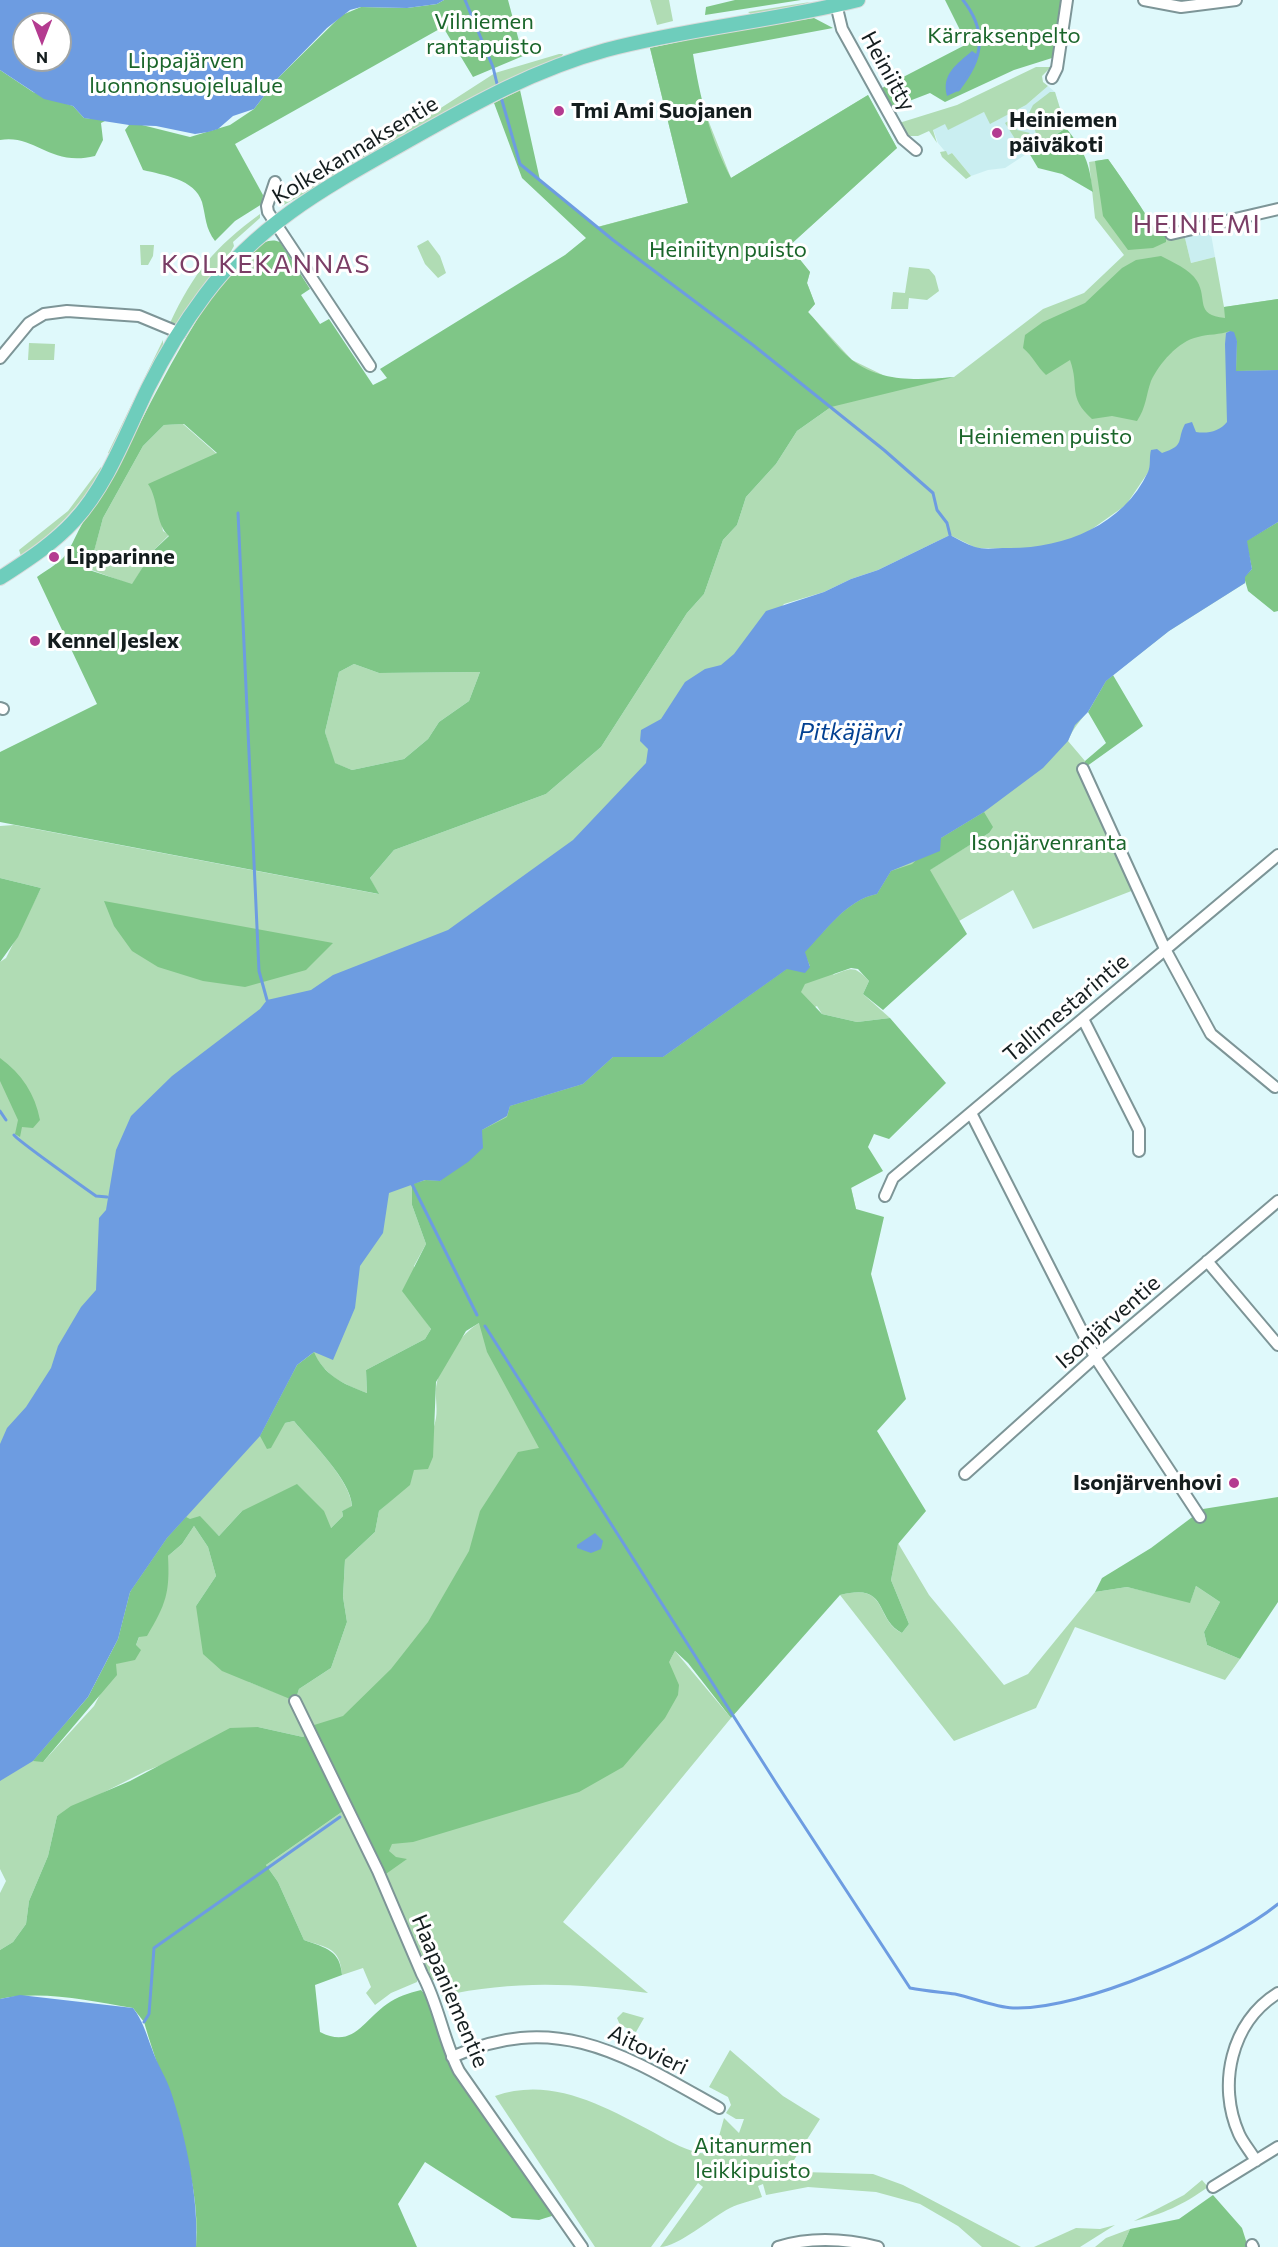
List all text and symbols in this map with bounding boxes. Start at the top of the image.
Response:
park label: Vilniemen rantapuisto [426,9,542,60]
north arrow [12,12,72,72]
park label: Kärraksenpelto [927,23,1081,49]
street label: Heiniitty [855,27,921,115]
park label: Lippajärven luonnonsuojelualue [89,48,283,100]
text: N [36,49,48,68]
street label: Kolkekannaksentie [267,90,443,210]
place label: Tmi Ami Suojanen [571,98,752,124]
marker: Tmi Ami Suojanen [552,104,566,118]
place label: Heiniemen päiväkoti [1009,107,1117,158]
marker: Heiniemen päiväkoti [990,126,1004,140]
district label: HEINIEMI [1133,208,1261,240]
park label: Heiniityn puisto [649,237,807,263]
district label: KOLKEKANNAS [161,248,371,280]
park label: Heiniemen puisto [958,424,1132,450]
place label: Lipparinne [66,544,175,570]
marker: Lipparinne [47,550,61,564]
place label: Kennel Jeslex [47,628,179,654]
marker: Kennel Jeslex [28,634,42,648]
water label: Pitkäjärvi [798,718,902,746]
park label: Isonjärvenranta [971,830,1127,856]
street label: Tallimestarintie [998,948,1134,1068]
street label: Isonjärventie [1051,1270,1165,1374]
place label: Isonjärvenhovi [1073,1470,1222,1496]
marker: Isonjärvenhovi [1227,1476,1241,1490]
street label: Haapaniementie [406,1911,494,2071]
street label: Aitovieri [604,2019,692,2081]
park label: Aitanurmen leikkipuisto [694,2133,812,2184]

